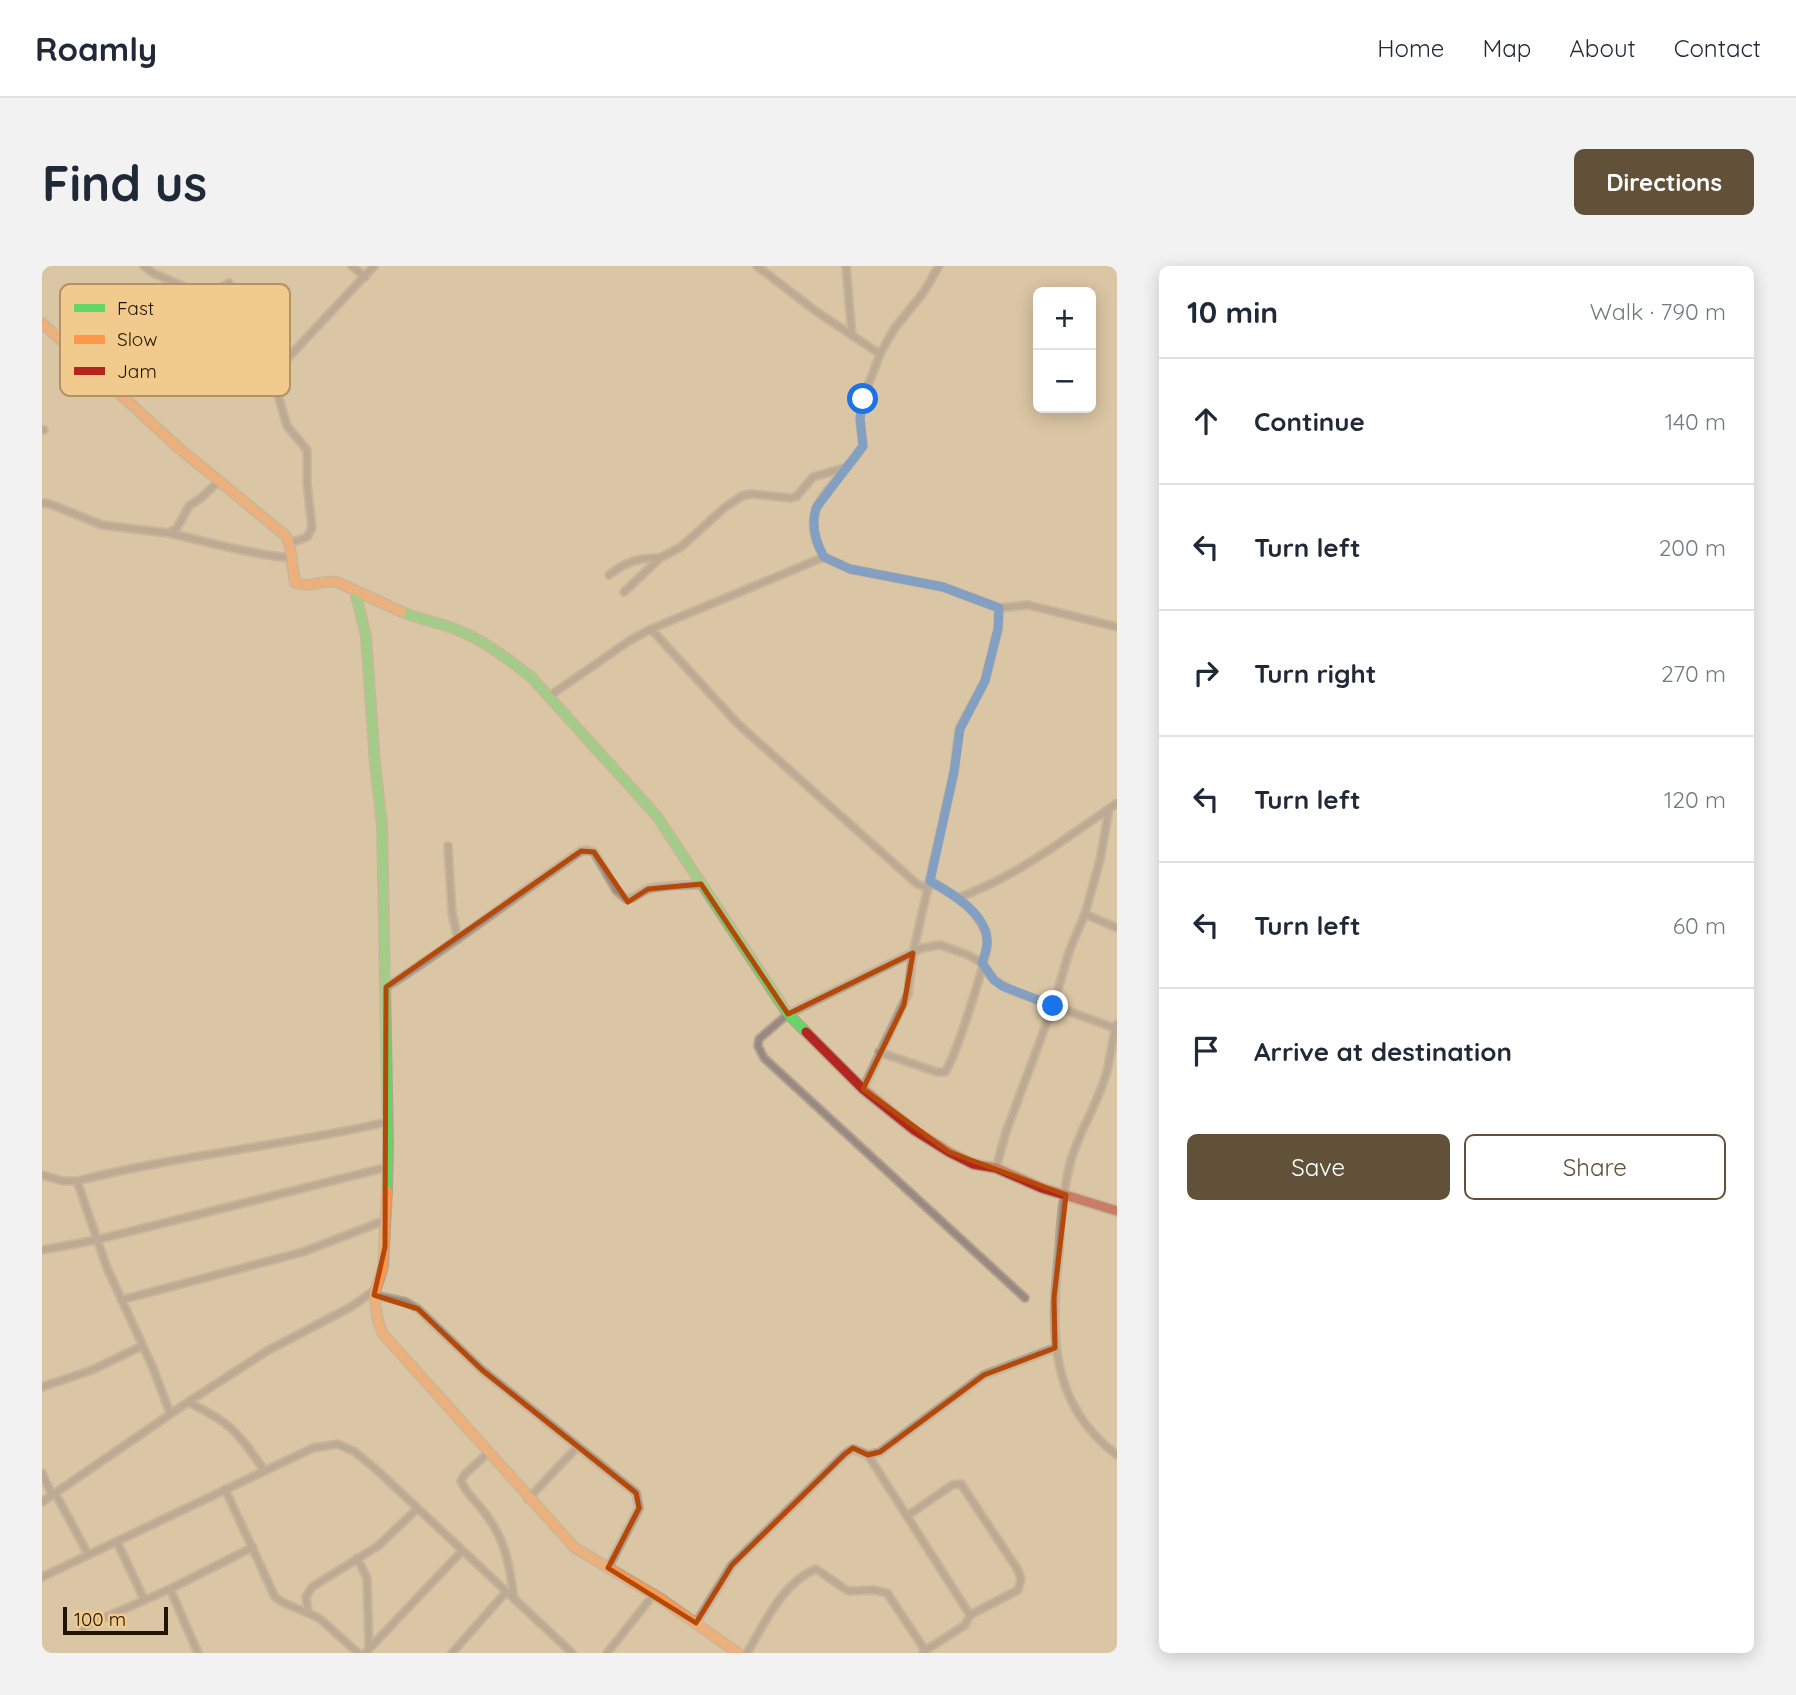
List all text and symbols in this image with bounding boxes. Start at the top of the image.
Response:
text: Roamly [35,28,157,69]
text: Home [1377,33,1444,63]
text: Map [1482,33,1531,63]
text: About [1569,33,1636,63]
text: Contact [1674,33,1761,63]
button: Directions [1574,149,1754,215]
text: Find us [42,152,207,213]
legend [60,284,290,396]
map controls [1033,287,1096,413]
button: + [1033,287,1096,350]
text: 10 min [1187,293,1278,331]
text: Fast [117,296,154,320]
text: Walk · 790 m [1590,297,1726,326]
text: Slow [117,327,158,351]
button: − [1033,350,1096,413]
text: Jam [117,359,157,383]
route start [847,383,878,414]
icon: ahead [1187,402,1225,440]
text: Continue [1254,405,1365,438]
text: 140 m [1665,407,1726,436]
icon: left [1187,528,1225,566]
text: Turn left [1254,531,1361,564]
text: 200 m [1659,533,1726,562]
icon: right [1187,654,1225,692]
text: Turn right [1254,657,1376,690]
text: 270 m [1661,659,1726,688]
icon: left [1187,780,1225,818]
text: Turn left [1254,783,1361,816]
text: 120 m [1664,785,1726,814]
icon: left [1187,906,1225,944]
text: Turn left [1254,909,1361,942]
text: 60 m [1673,911,1726,940]
route end [1037,990,1068,1021]
icon: arrive [1187,1032,1225,1070]
text: Arrive at destination [1254,1035,1512,1068]
button: Save [1187,1134,1450,1200]
button: Share [1464,1134,1726,1200]
scale bar [63,1604,168,1636]
text: 100 m [74,1607,126,1631]

